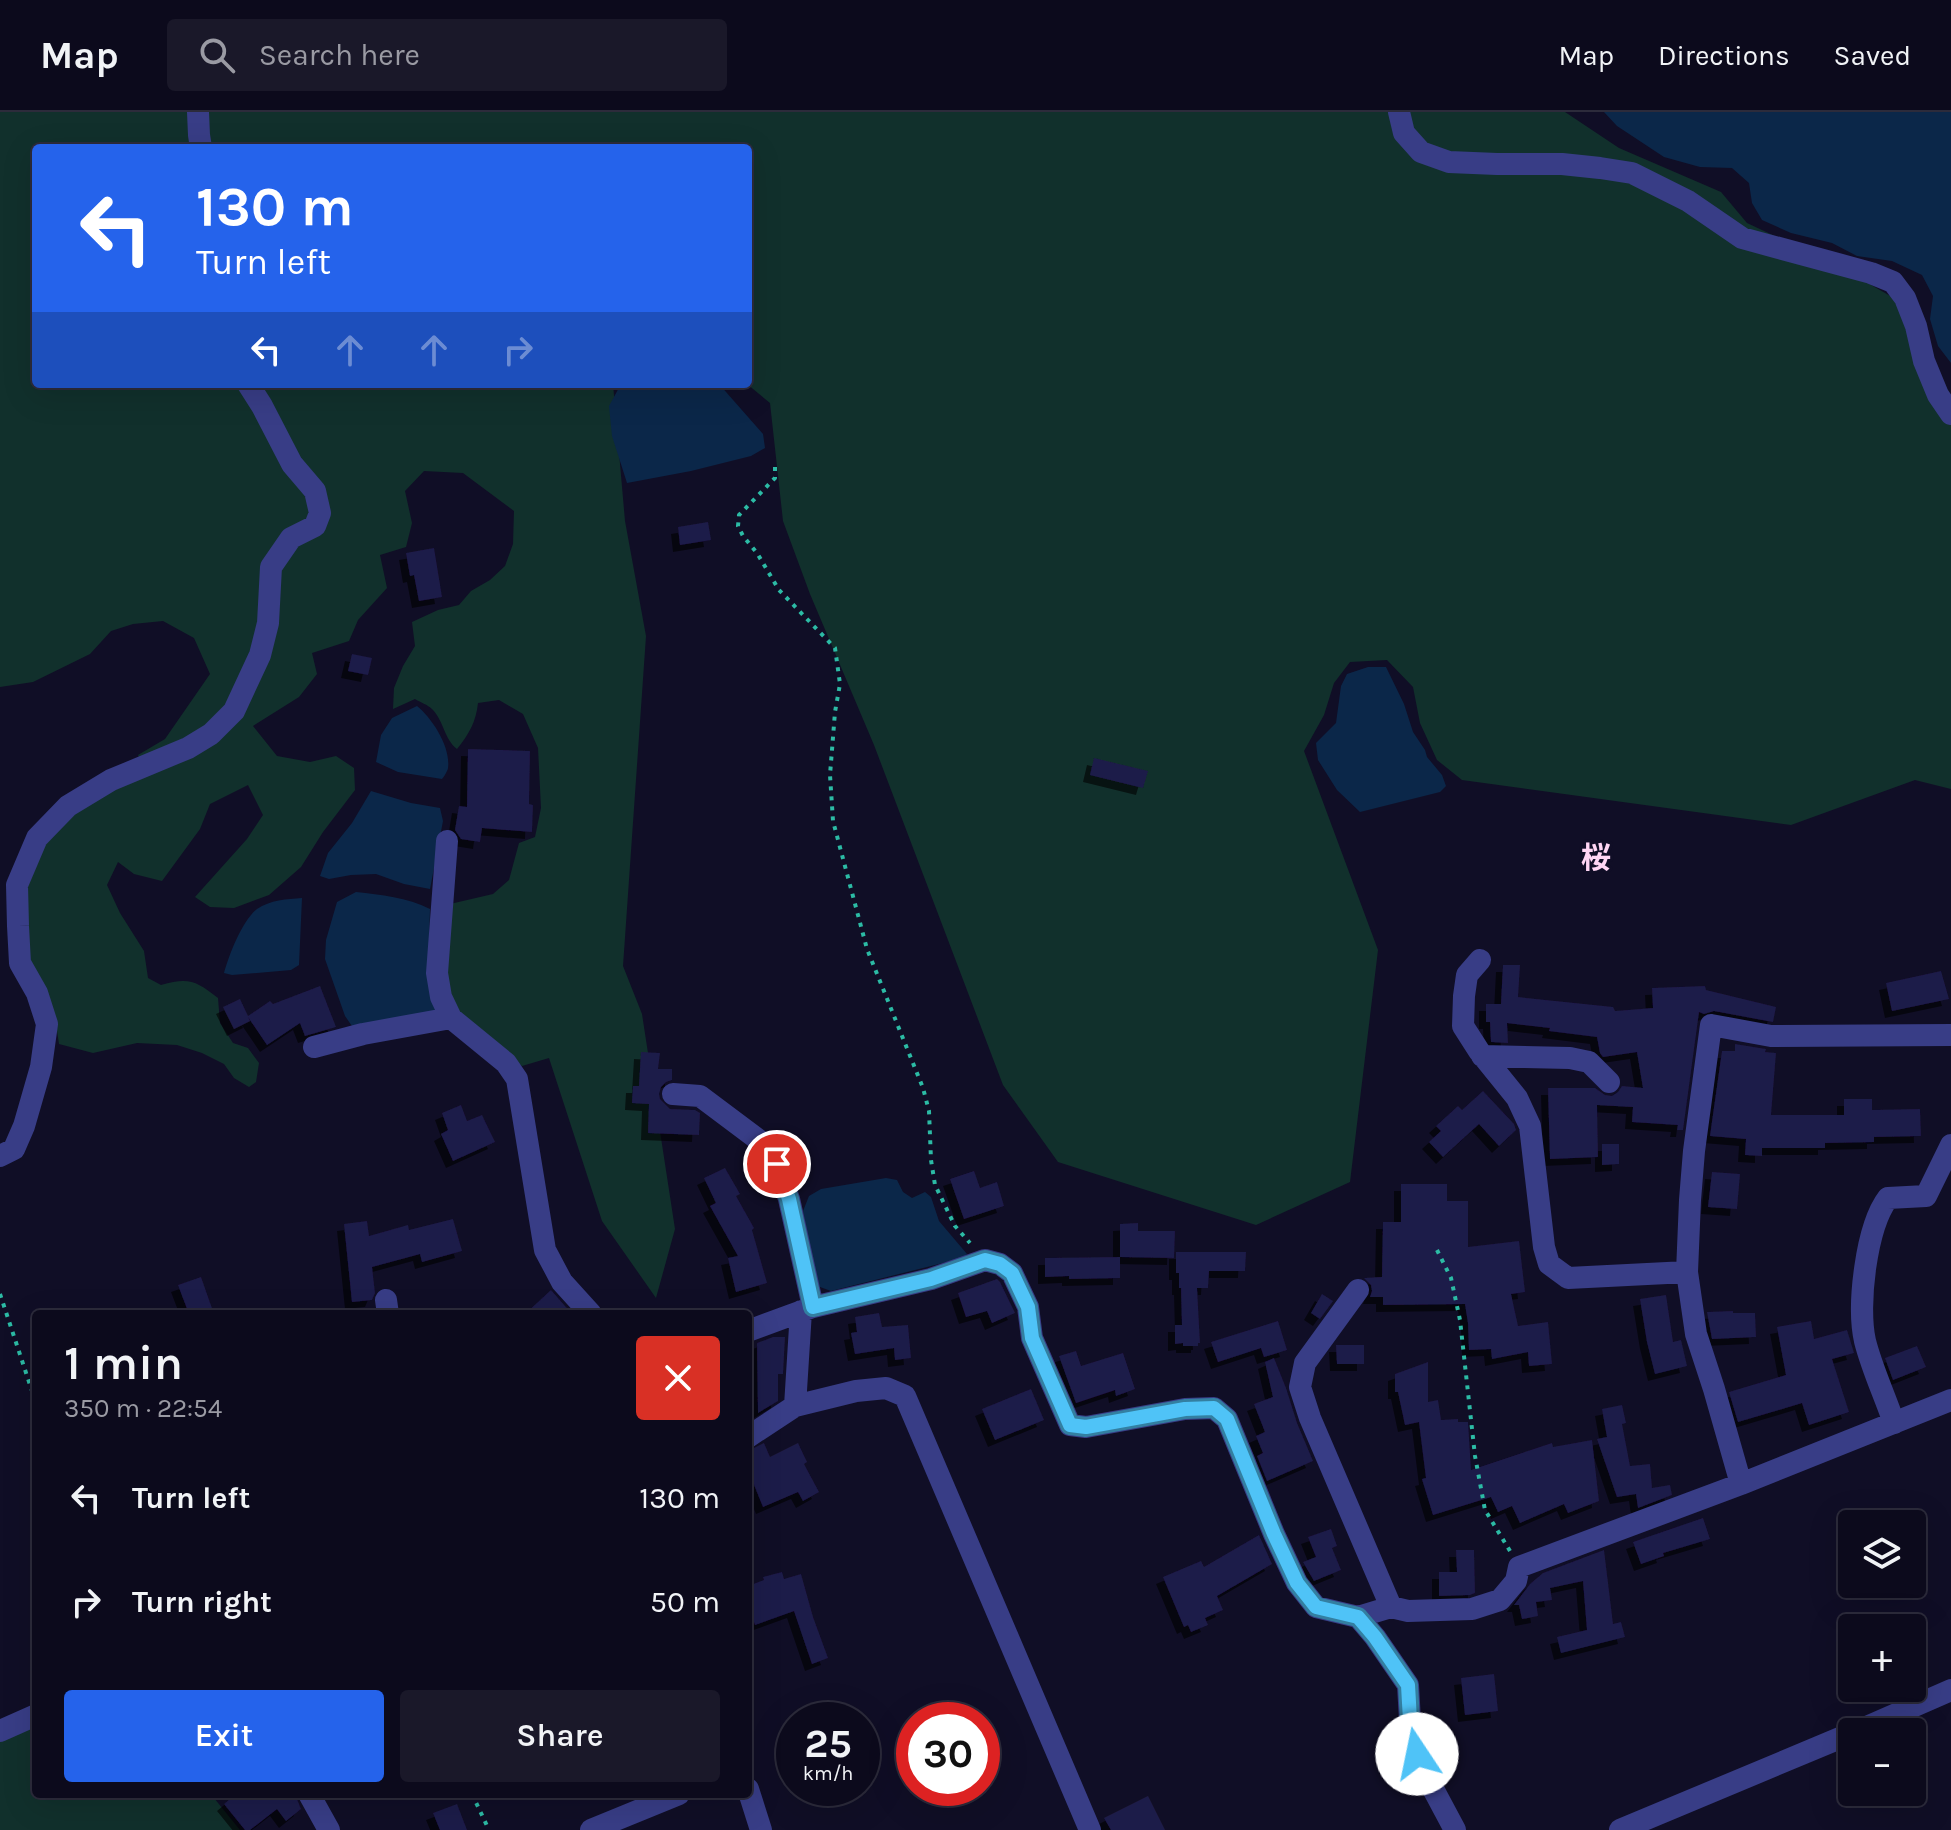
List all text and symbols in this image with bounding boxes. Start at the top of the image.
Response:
search box [167,19,727,91]
text: Map [40,33,119,78]
icon: search [195,33,239,77]
text: Search here [259,37,420,73]
text: Map [1559,39,1614,72]
text: Directions [1658,39,1790,72]
text: Saved [1834,39,1911,72]
text: 130 m [196,174,354,239]
icon: left [64,176,168,280]
text: Turn left [196,241,331,283]
icon: left [244,328,288,372]
icon: ahead [328,328,372,372]
icon: ahead [412,328,456,372]
icon: right [496,328,540,372]
district label: 桜 [1581,840,1611,876]
pin [743,1130,811,1198]
icon: arrive [755,1142,799,1186]
text: 1 min [64,1335,183,1391]
button: close [636,1336,720,1420]
text: 350 m · 22:54 [64,1393,222,1424]
icon: left [64,1476,108,1520]
text: Turn left [132,1480,250,1516]
text: 130 m [639,1480,720,1516]
map controls [1838,1510,1926,1806]
button: layers [1838,1510,1926,1598]
icon: right [64,1580,108,1624]
text: Turn right [132,1584,272,1620]
text: 50 m [650,1584,720,1620]
button: + [1838,1614,1926,1702]
button: Exit [64,1690,384,1782]
button: Share [400,1690,720,1782]
speed limit sign: 30 [896,1702,1000,1806]
position arrow [1375,1712,1459,1796]
button: − [1838,1718,1926,1806]
text: 25 [804,1720,852,1767]
text: km/h [803,1762,853,1785]

